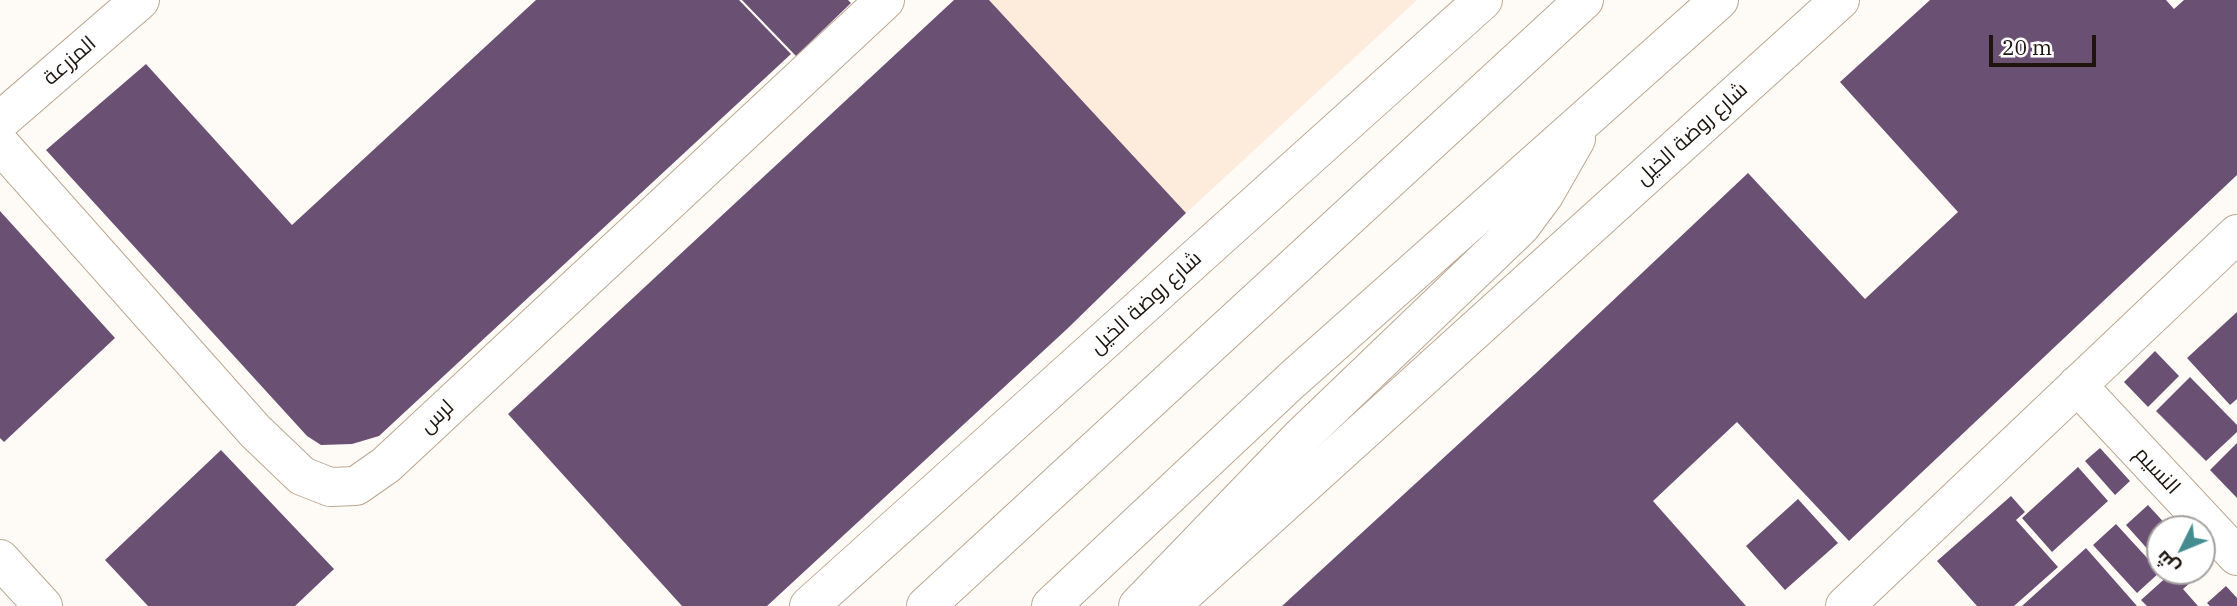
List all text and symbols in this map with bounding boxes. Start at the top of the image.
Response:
scale bar [1992,21,2099,65]
street label: المزرعة [38,31,102,91]
text: 20 m [2002,33,2052,61]
street label: شارع روضة الخيل [1631,77,1753,191]
street label: شارع روضة الخيل [1085,246,1207,360]
street label: لرس [415,395,459,439]
street label: النسيم [2129,442,2185,500]
north arrow [2146,515,2216,585]
text: ش [2150,546,2184,580]

